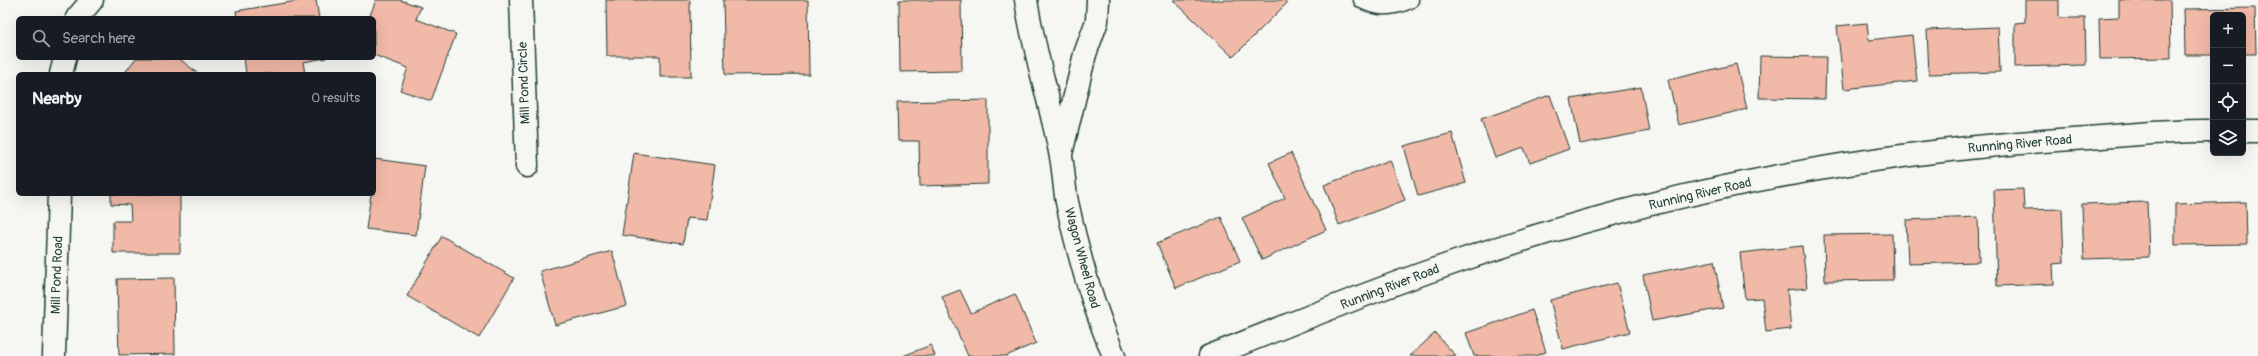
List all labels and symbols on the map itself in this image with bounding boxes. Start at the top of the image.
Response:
street label: Mill Pond Circle [515,41,533,124]
street label: Running River Road [1967,131,2073,157]
street label: Running River Road [1647,174,1753,214]
street label: Wagon Wheel Road [1061,206,1103,310]
street label: Mill Pond Road [48,236,66,314]
street label: Running River Road [1338,261,1442,313]

